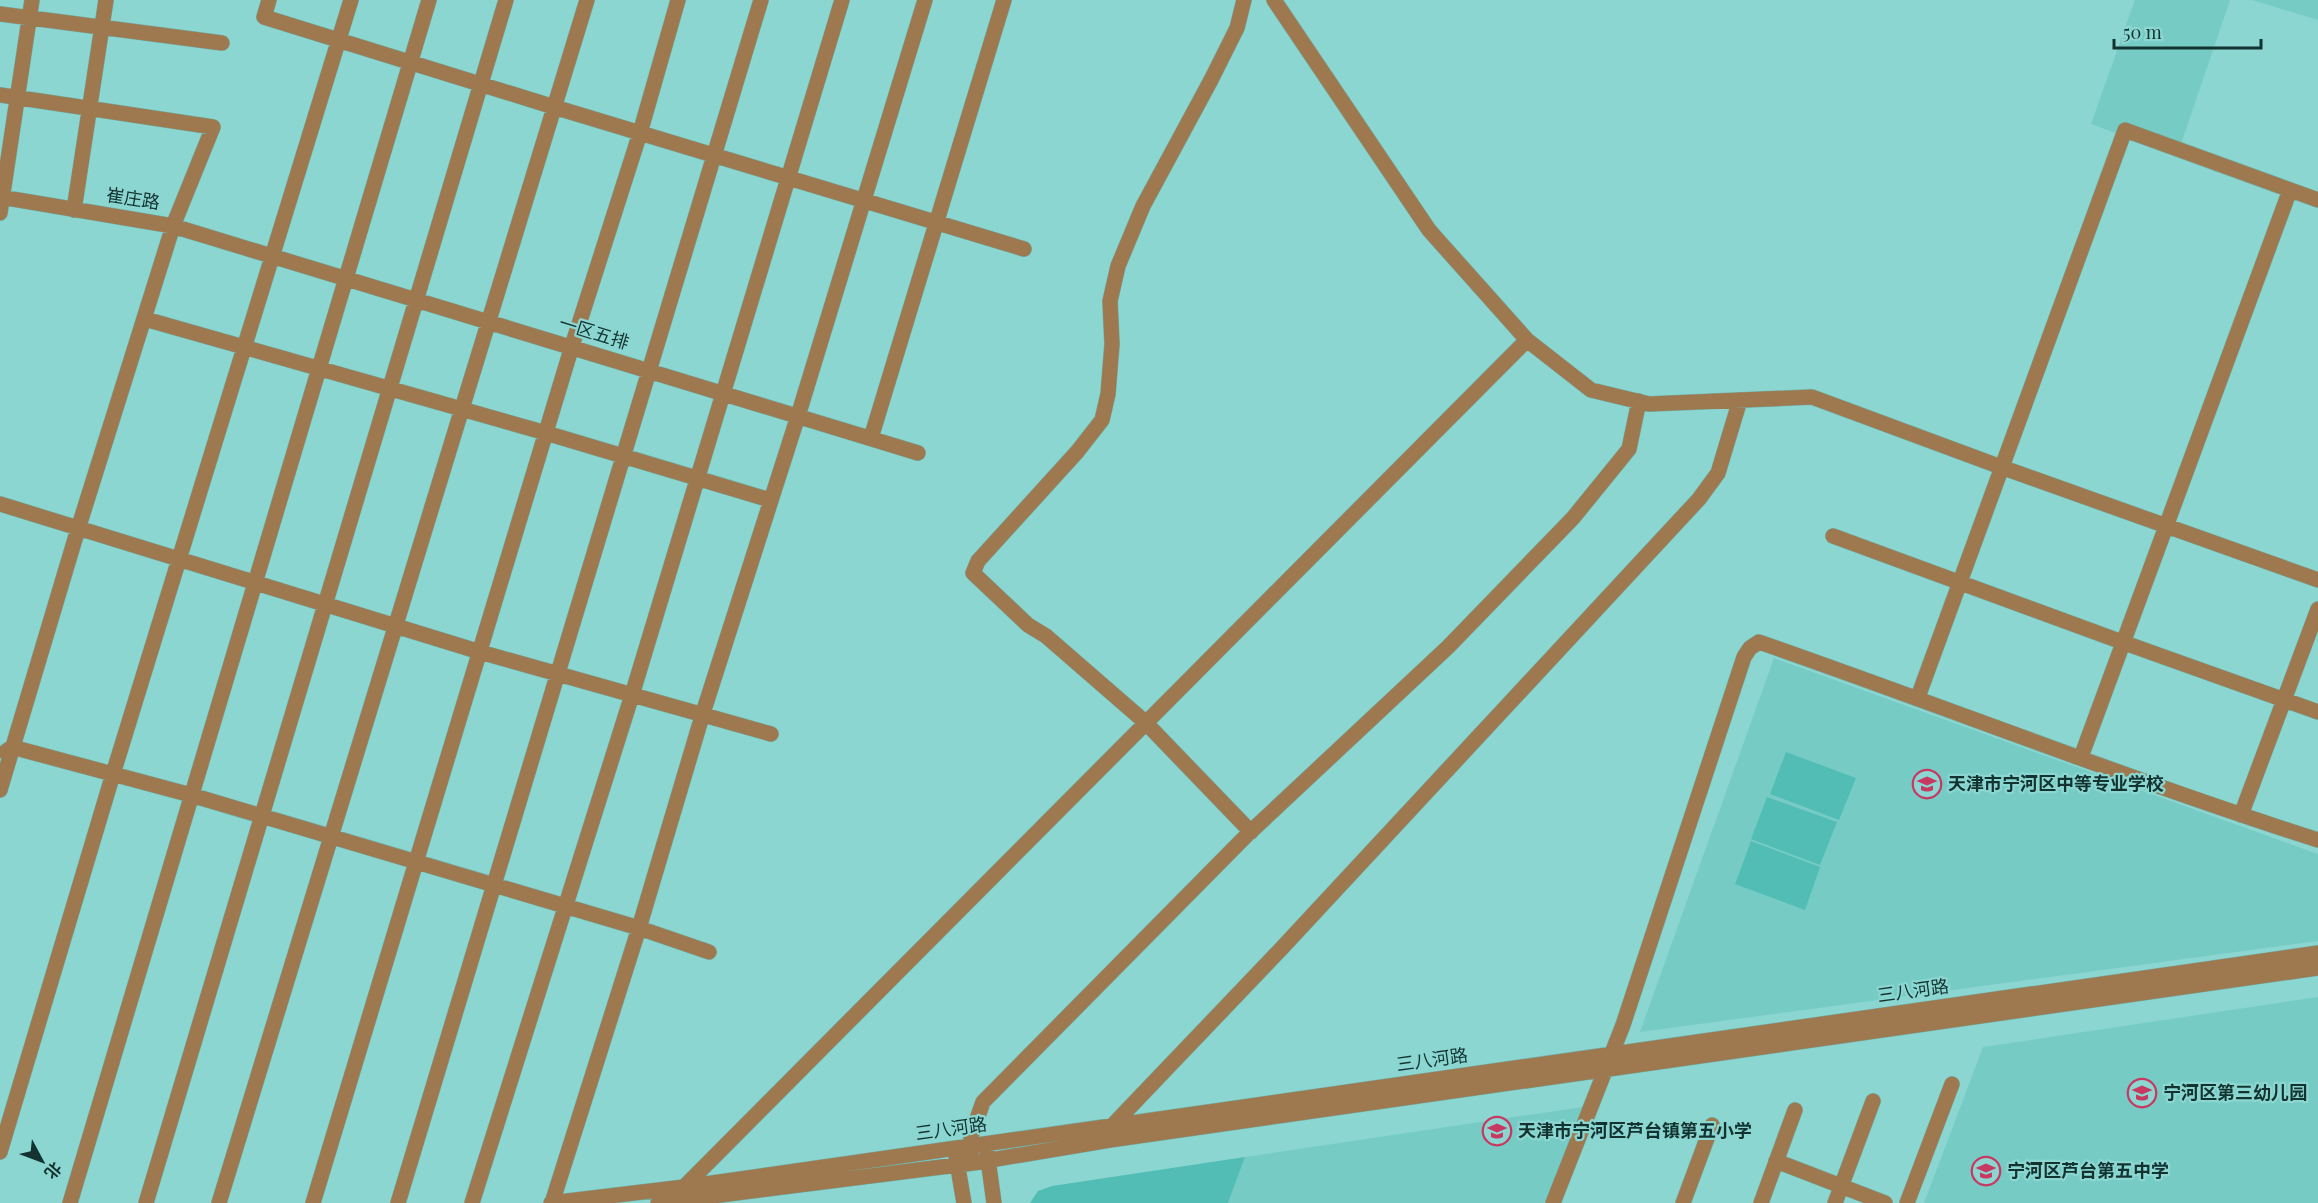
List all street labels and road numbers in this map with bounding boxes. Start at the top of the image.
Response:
street label: 崔庄路 [105,182,162,214]
street label: 一区五排 [556,310,632,354]
street label: 三八河路 [1876,973,1950,1007]
street label: 三八河路 [1395,1042,1469,1076]
street label: 三八河路 [914,1111,988,1145]

